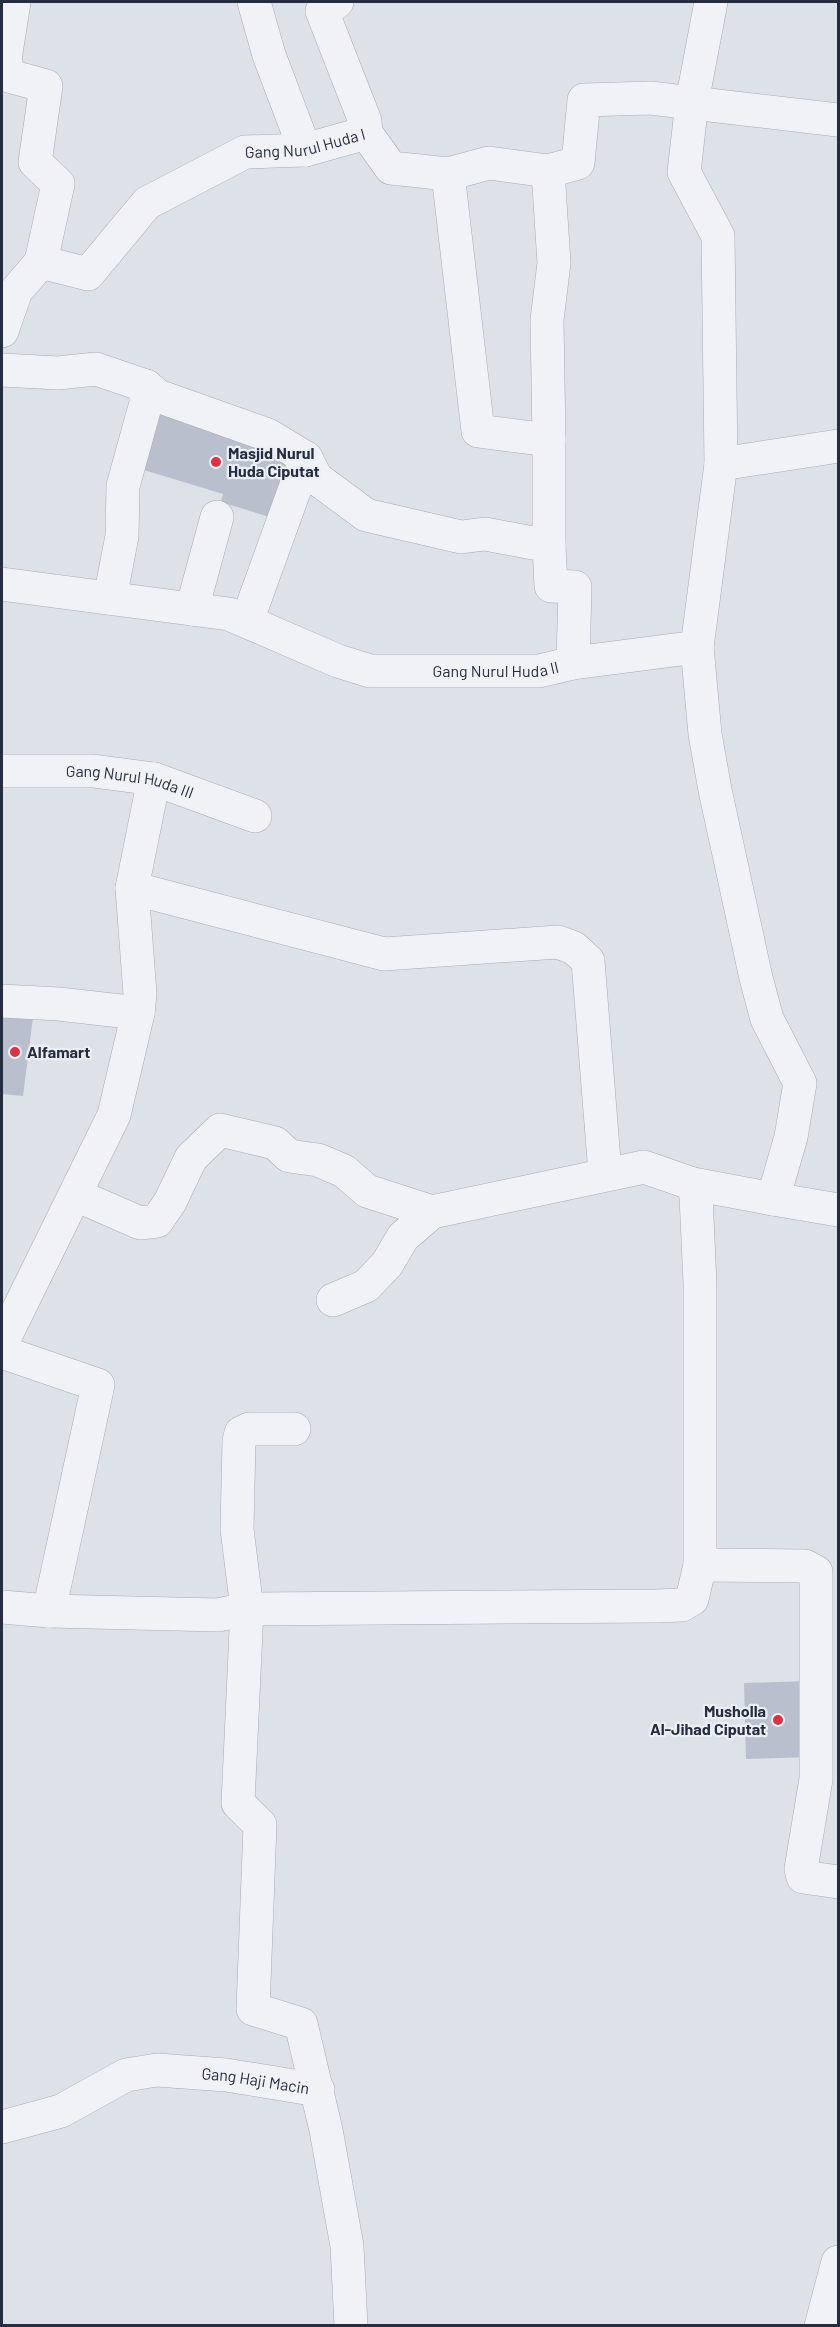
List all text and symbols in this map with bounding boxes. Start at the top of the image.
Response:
street label: Gang Nurul Huda I [245,124,367,161]
place label: Masjid Nurul Huda Ciputat [228,443,320,480]
marker: Masjid Nurul Huda Ciputat [209,455,223,469]
street label: Gang Nurul Huda II [433,657,561,680]
street label: Gang Nurul Huda III [66,761,197,802]
place label: Alfamart [27,1042,90,1061]
marker: Alfamart [8,1045,22,1059]
place label: Musholla Al-Jihad Ciputat [650,1701,766,1738]
marker: Musholla Al-Jihad Ciputat [771,1713,785,1727]
street label: Gang Haji Macin [201,2063,311,2097]

